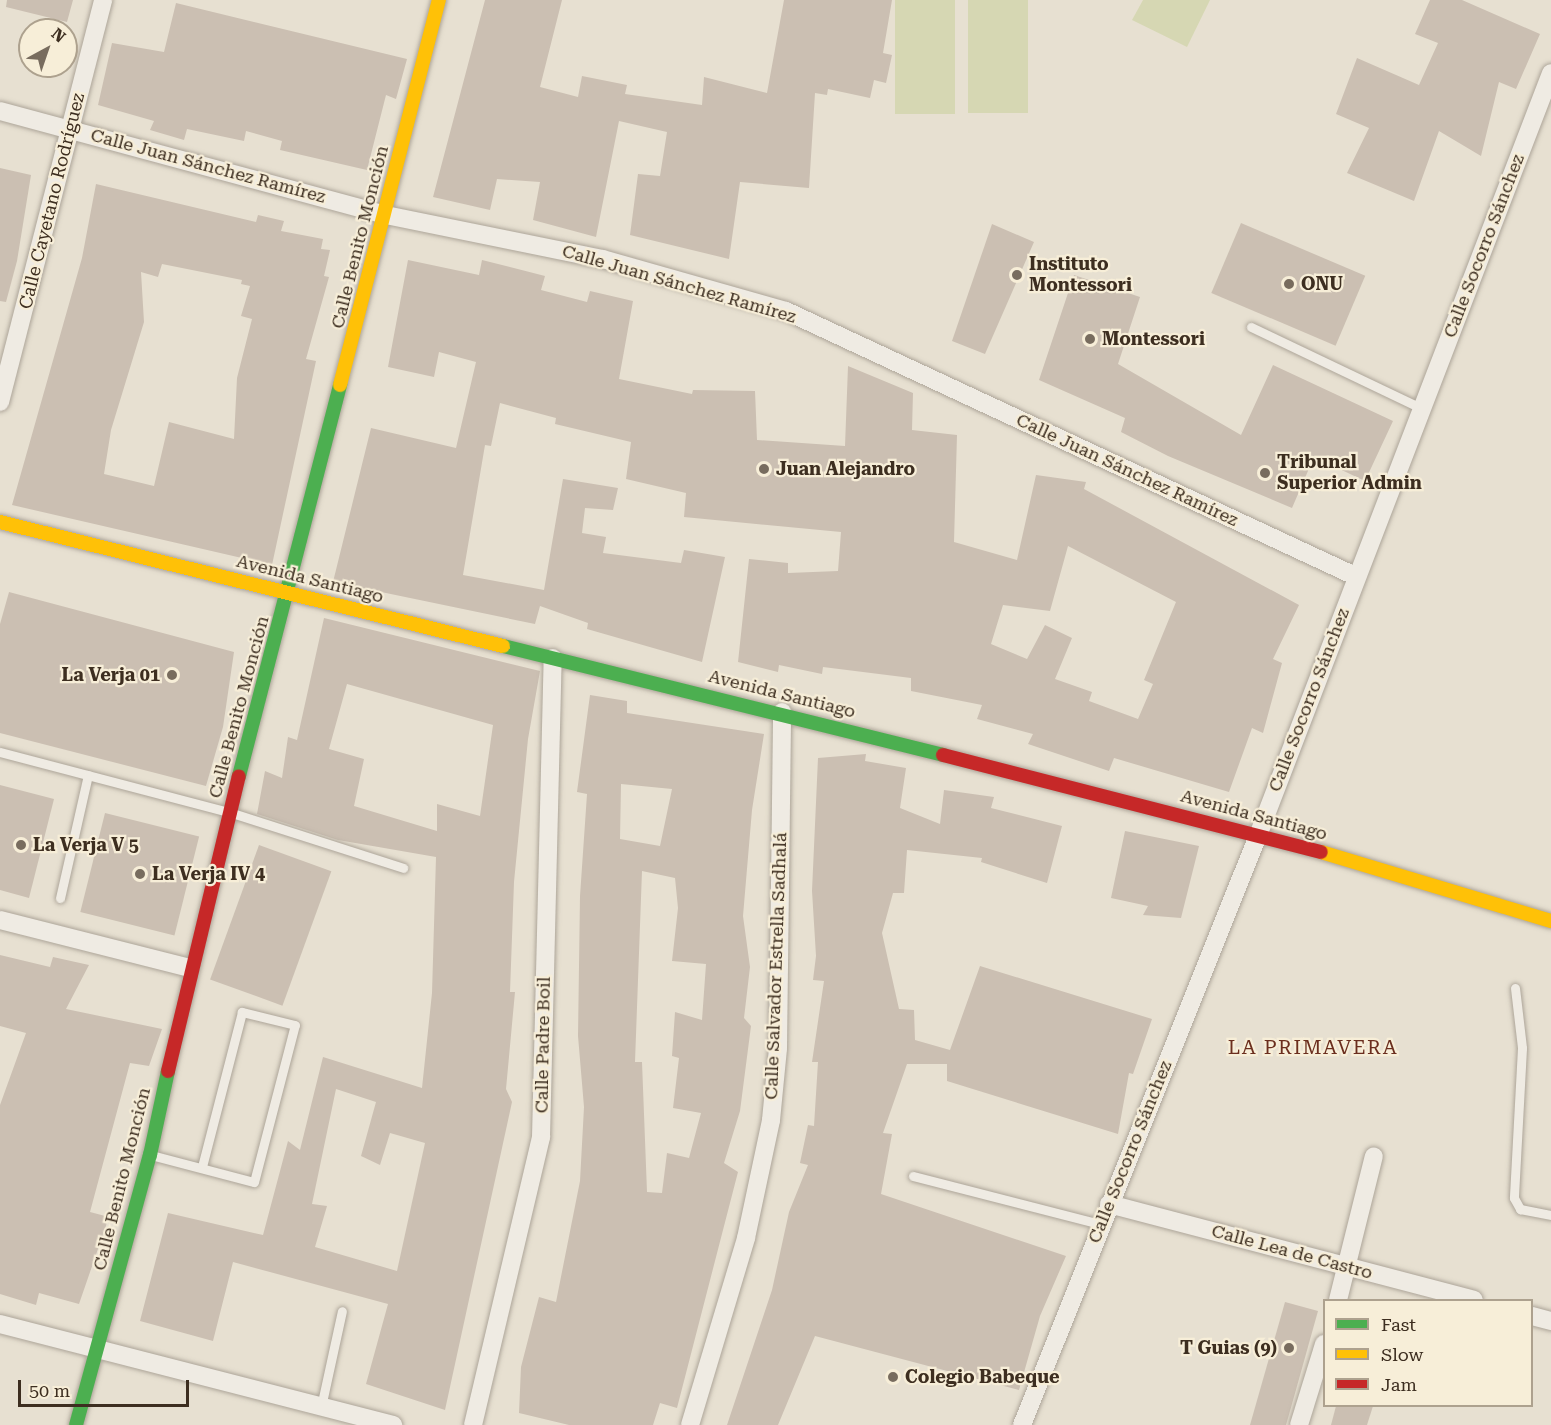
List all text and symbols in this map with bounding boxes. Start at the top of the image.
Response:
north arrow [18,18,78,78]
text: N [48,24,69,47]
street label: Calle Cayetano Rodríguez [15,91,89,311]
street label: Calle Juan Sánchez Ramírez [88,124,328,208]
street label: Calle Benito Monción [327,143,393,331]
street label: Calle Socorro Sánchez [1439,151,1529,341]
street label: Calle Juan Sánchez Ramírez [560,240,798,328]
place label: Instituto Montessori [1029,254,1132,296]
marker: Instituto Montessori [1010,268,1024,282]
place label: ONU [1301,273,1343,295]
marker: ONU [1282,277,1296,291]
place label: Montessori [1102,328,1205,350]
marker: Montessori [1083,332,1097,346]
street label: Calle Juan Sánchez Ramírez [1013,409,1241,531]
place label: Tribunal Superior Admin [1277,452,1422,494]
place label: Juan Alejandro [776,458,915,480]
marker: Juan Alejandro [757,462,771,476]
marker: Tribunal Superior Admin [1258,466,1272,480]
street label: Avenida Santiago [234,550,386,608]
street label: Calle Socorro Sánchez [1264,605,1354,795]
street label: Calle Benito Monción [204,613,274,801]
place label: La Verja 01 [62,664,160,686]
street label: Avenida Santiago [706,665,858,723]
marker: La Verja 01 [165,668,179,682]
street label: Avenida Santiago [1178,785,1330,845]
street label: Calle Salvador Estrella Sadhalá [761,832,791,1100]
place label: La Verja V 5 [33,834,139,856]
marker: La Verja V 5 [14,838,28,852]
place label: La Verja IV 4 [152,863,265,885]
marker: La Verja IV 4 [133,867,147,881]
street label: Calle Padre Boil [531,977,555,1113]
district label: LA PRIMAVERA [1228,1035,1398,1059]
street label: Calle Socorro Sánchez [1084,1058,1176,1246]
street label: Calle Benito Monción [89,1085,155,1273]
street label: Calle Lea de Castro [1209,1220,1375,1284]
legend [1323,1299,1533,1407]
text: Fast [1381,1314,1416,1335]
place label: T Guias (9) [1180,1337,1277,1359]
marker: T Guias (9) [1282,1341,1296,1355]
text: Slow [1381,1344,1423,1365]
place label: Colegio Babeque [905,1366,1060,1388]
scale bar [21,1368,192,1406]
marker: Colegio Babeque [886,1370,900,1384]
text: Jam [1381,1374,1417,1395]
text: 50 m [29,1380,70,1401]

